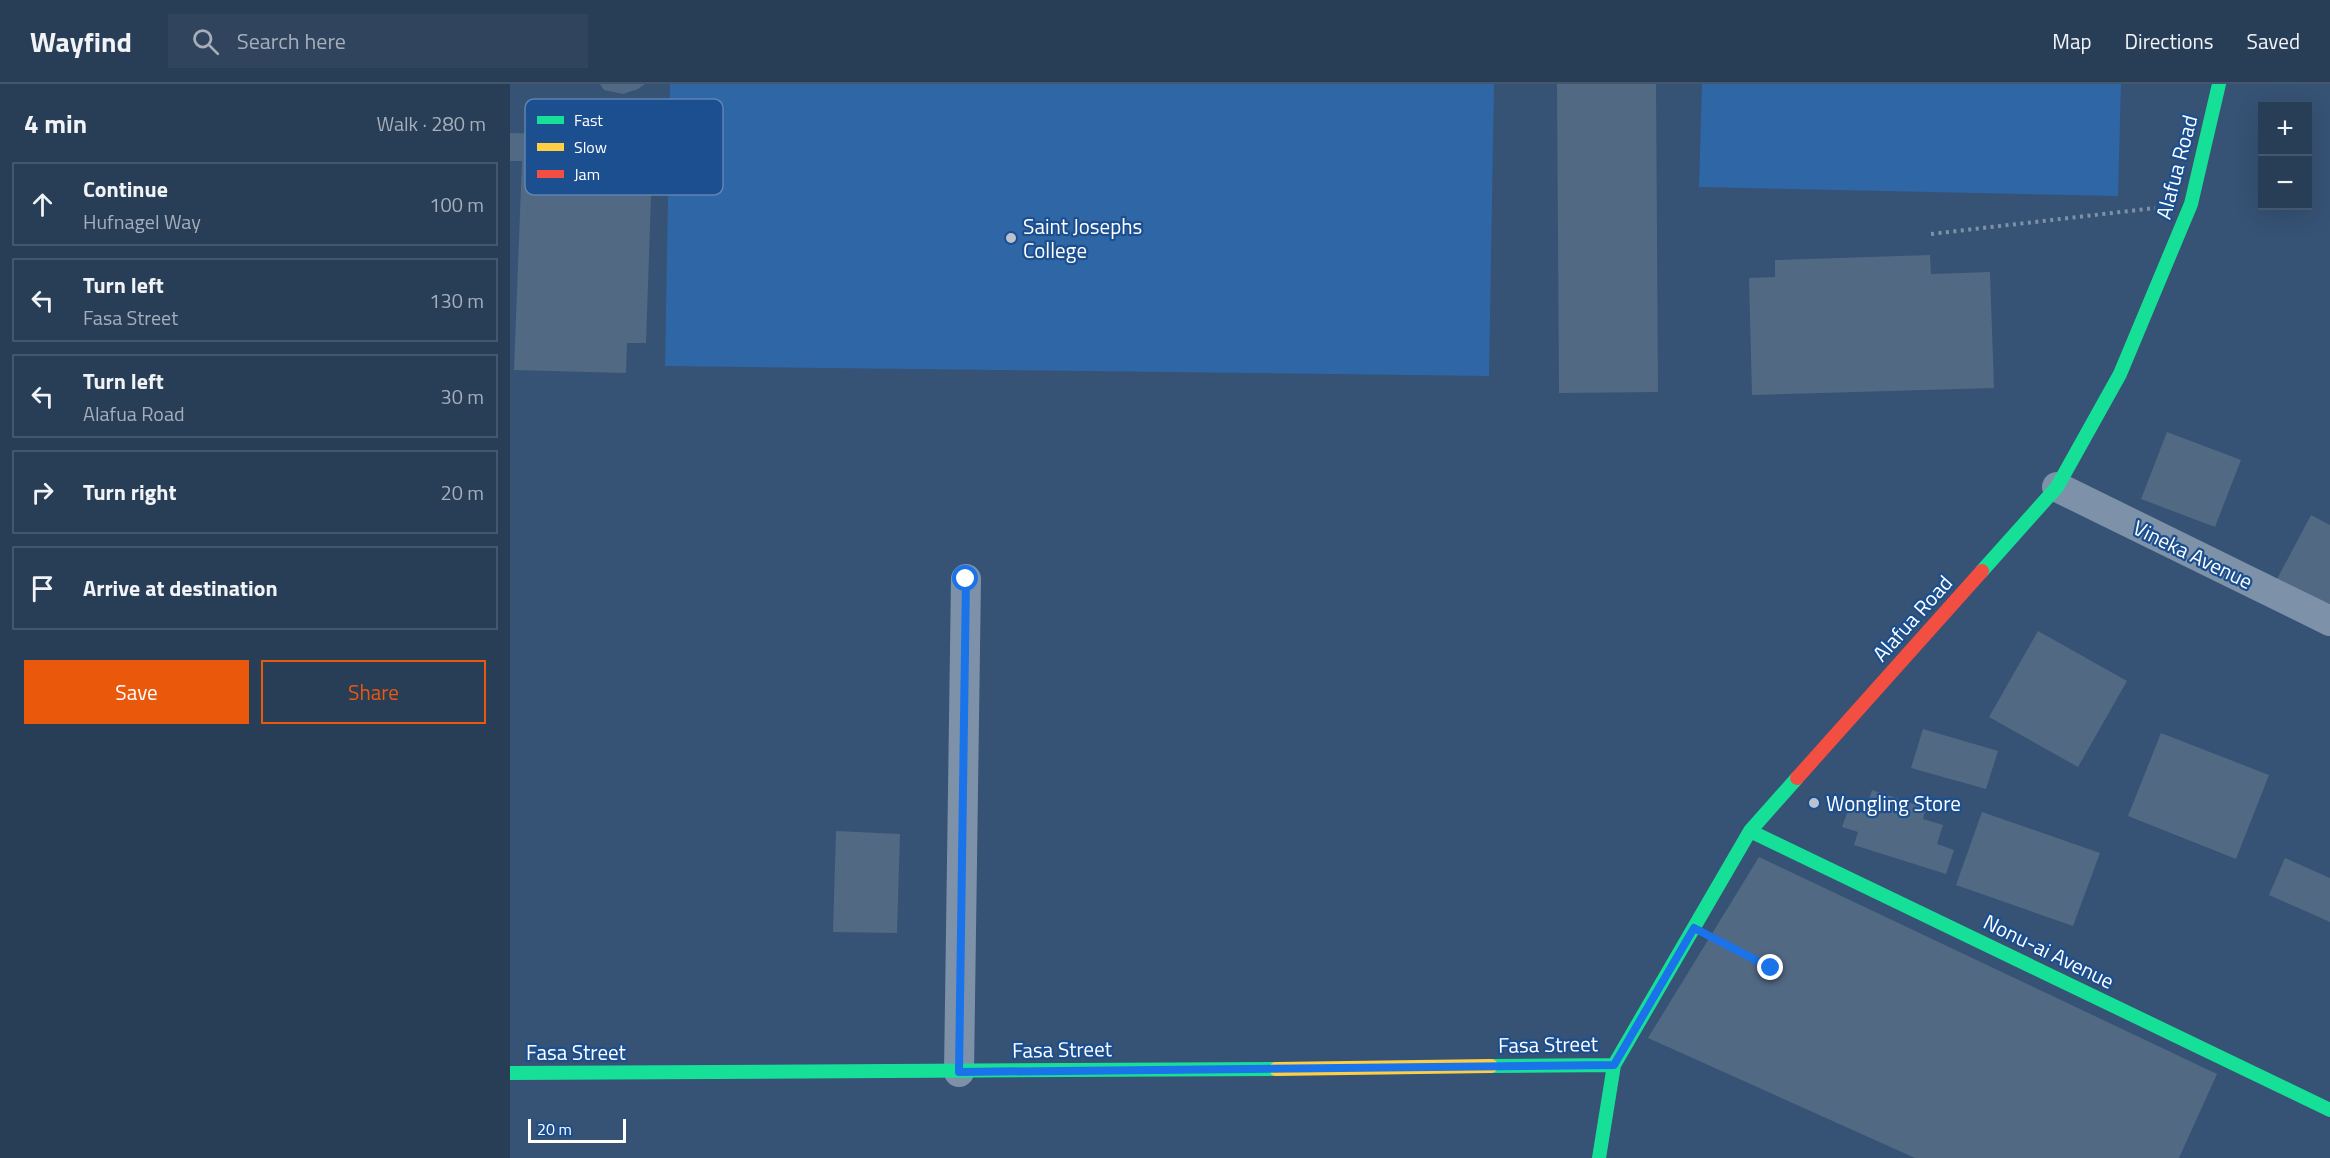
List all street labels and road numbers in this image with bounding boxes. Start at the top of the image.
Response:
street label: Alafua Road [2147,111,2205,223]
street label: Vineka Avenue [2128,511,2258,597]
street label: Alafua Road [1864,568,1960,668]
street label: Nonu-ai Avenue [1978,905,2120,997]
street label: Fasa Street [1498,1027,1599,1061]
street label: Fasa Street [1012,1032,1113,1066]
street label: Fasa Street [526,1036,627,1068]

